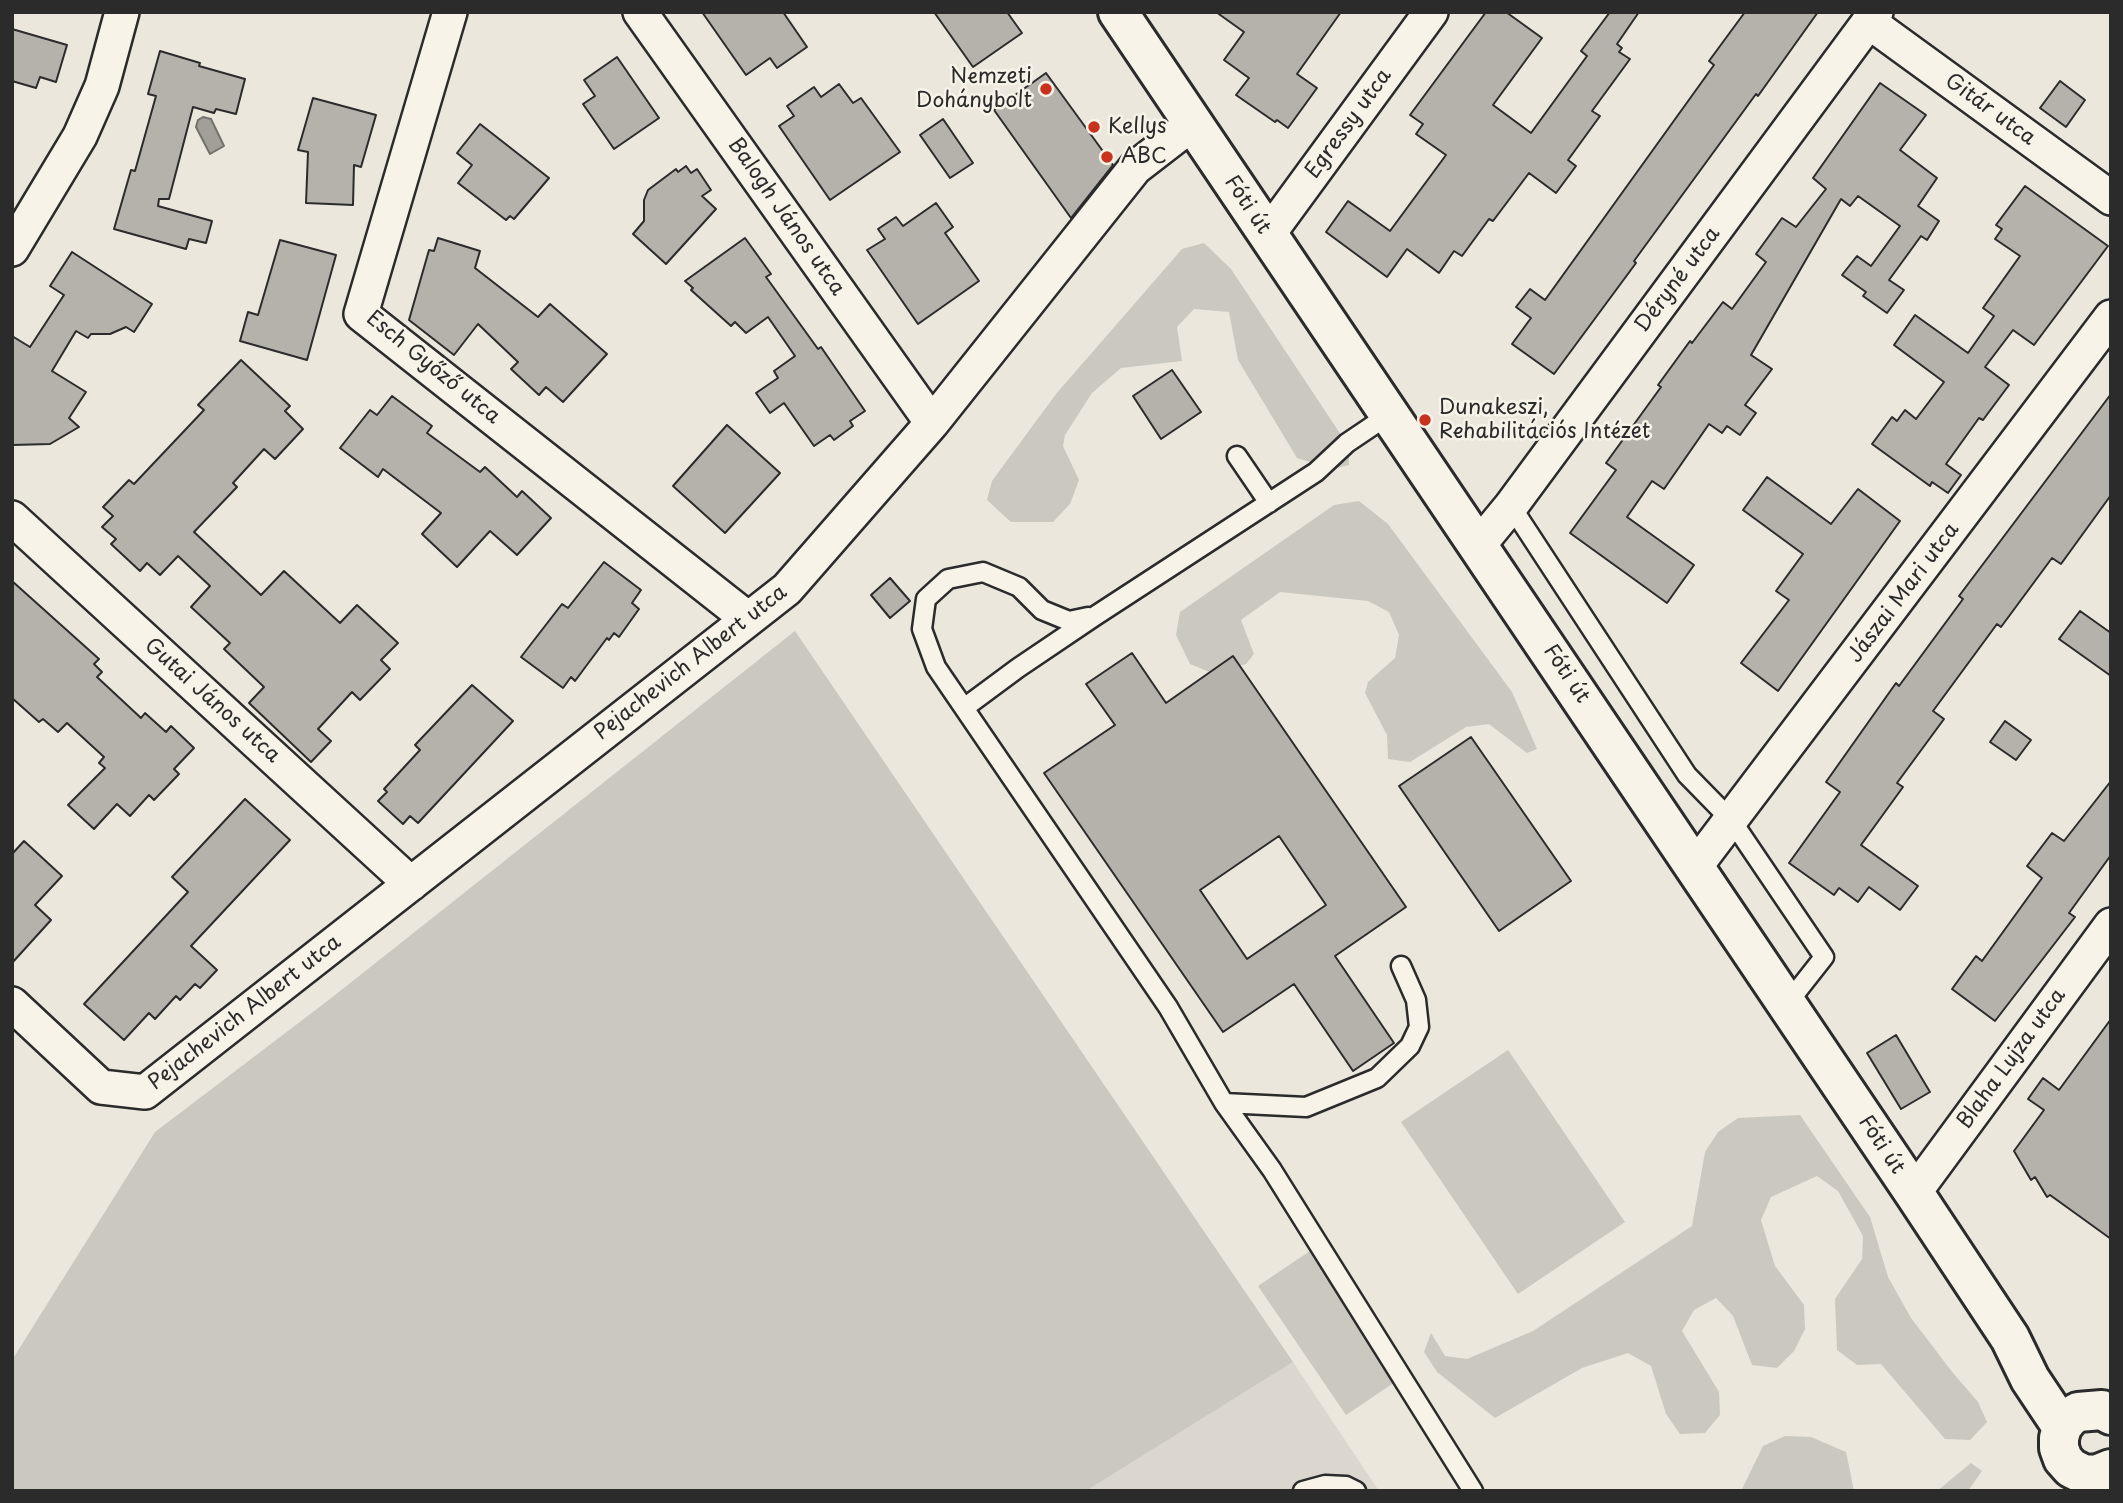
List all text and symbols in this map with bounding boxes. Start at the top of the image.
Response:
place label: Nemzeti Dohánybolt [916,64,1032,114]
street label: Egressy utca [1301,64,1397,184]
street label: Gitár utca [1940,69,2040,151]
marker: Nemzeti Dohánybolt [1038,81,1054,97]
place label: Kellys [1108,114,1167,140]
marker: Kellys [1086,119,1102,135]
street label: Balogh János utca [722,133,850,301]
place label: ABC [1121,144,1167,170]
marker: ABC [1099,149,1115,165]
street label: Fóti út [1218,171,1276,239]
street label: Déryné utca [1630,222,1726,338]
street label: Esch Győző utca [361,306,505,430]
place label: Dunakeszi, Rehabilitációs Intézet [1439,395,1650,445]
marker: Dunakeszi, Rehabilitációs Intézet [1417,412,1433,428]
street label: Jászai Mari utca [1843,518,1965,668]
street label: Pejachevich Albert utca [590,580,792,746]
street label: Gutai János utca [139,633,285,769]
street label: Fóti út [1537,640,1595,708]
street label: Pejachevich Albert utca [144,930,346,1096]
street label: Blaha Lujza utca [1953,984,2071,1134]
street label: Fóti út [1852,1111,1910,1179]

